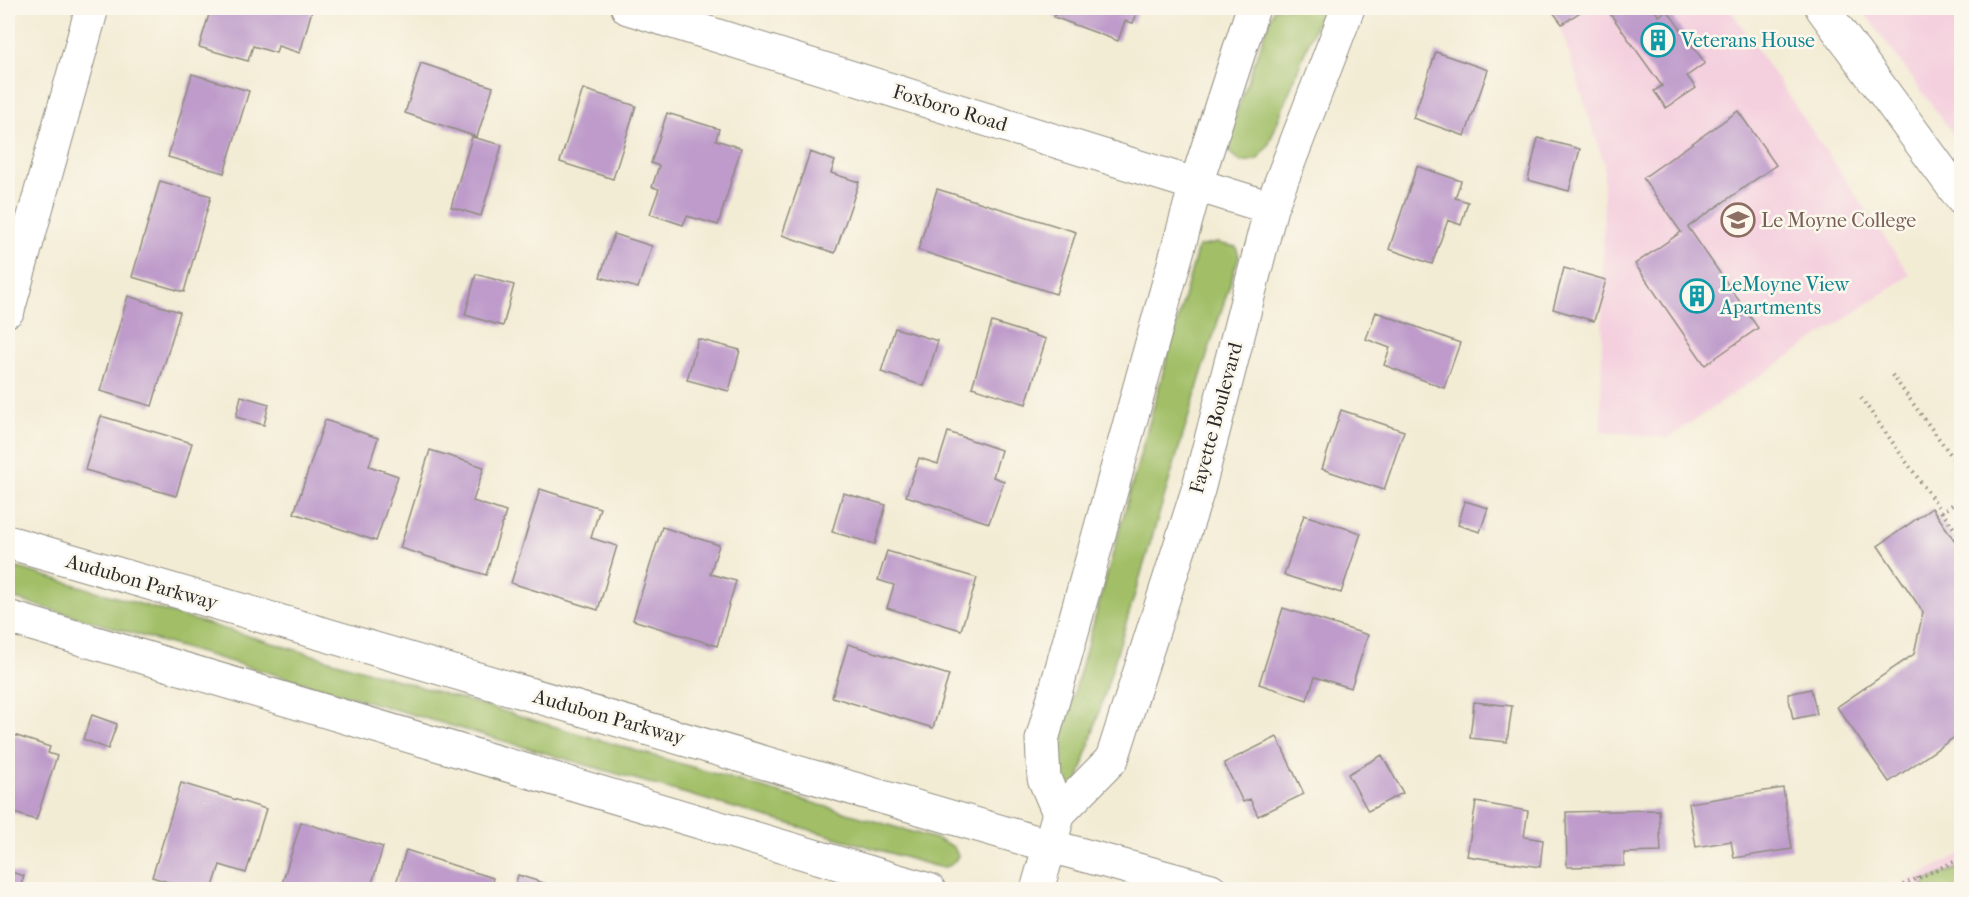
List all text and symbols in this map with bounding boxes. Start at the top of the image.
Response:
building icon: Veterans House [1640,22,1676,58]
place label: Veterans House [1680,29,1815,52]
street label: Foxboro Road [890,80,1011,137]
school or university icon: Le Moyne College [1720,202,1756,238]
place label: Le Moyne College [1761,209,1916,232]
place label: LeMoyne View Apartments [1719,273,1850,319]
building icon: LeMoyne View Apartments [1679,278,1715,314]
street label: Fayette Boulevard [1185,339,1248,496]
street label: Audubon Parkway [63,549,222,615]
street label: Audubon Parkway [530,684,689,750]

